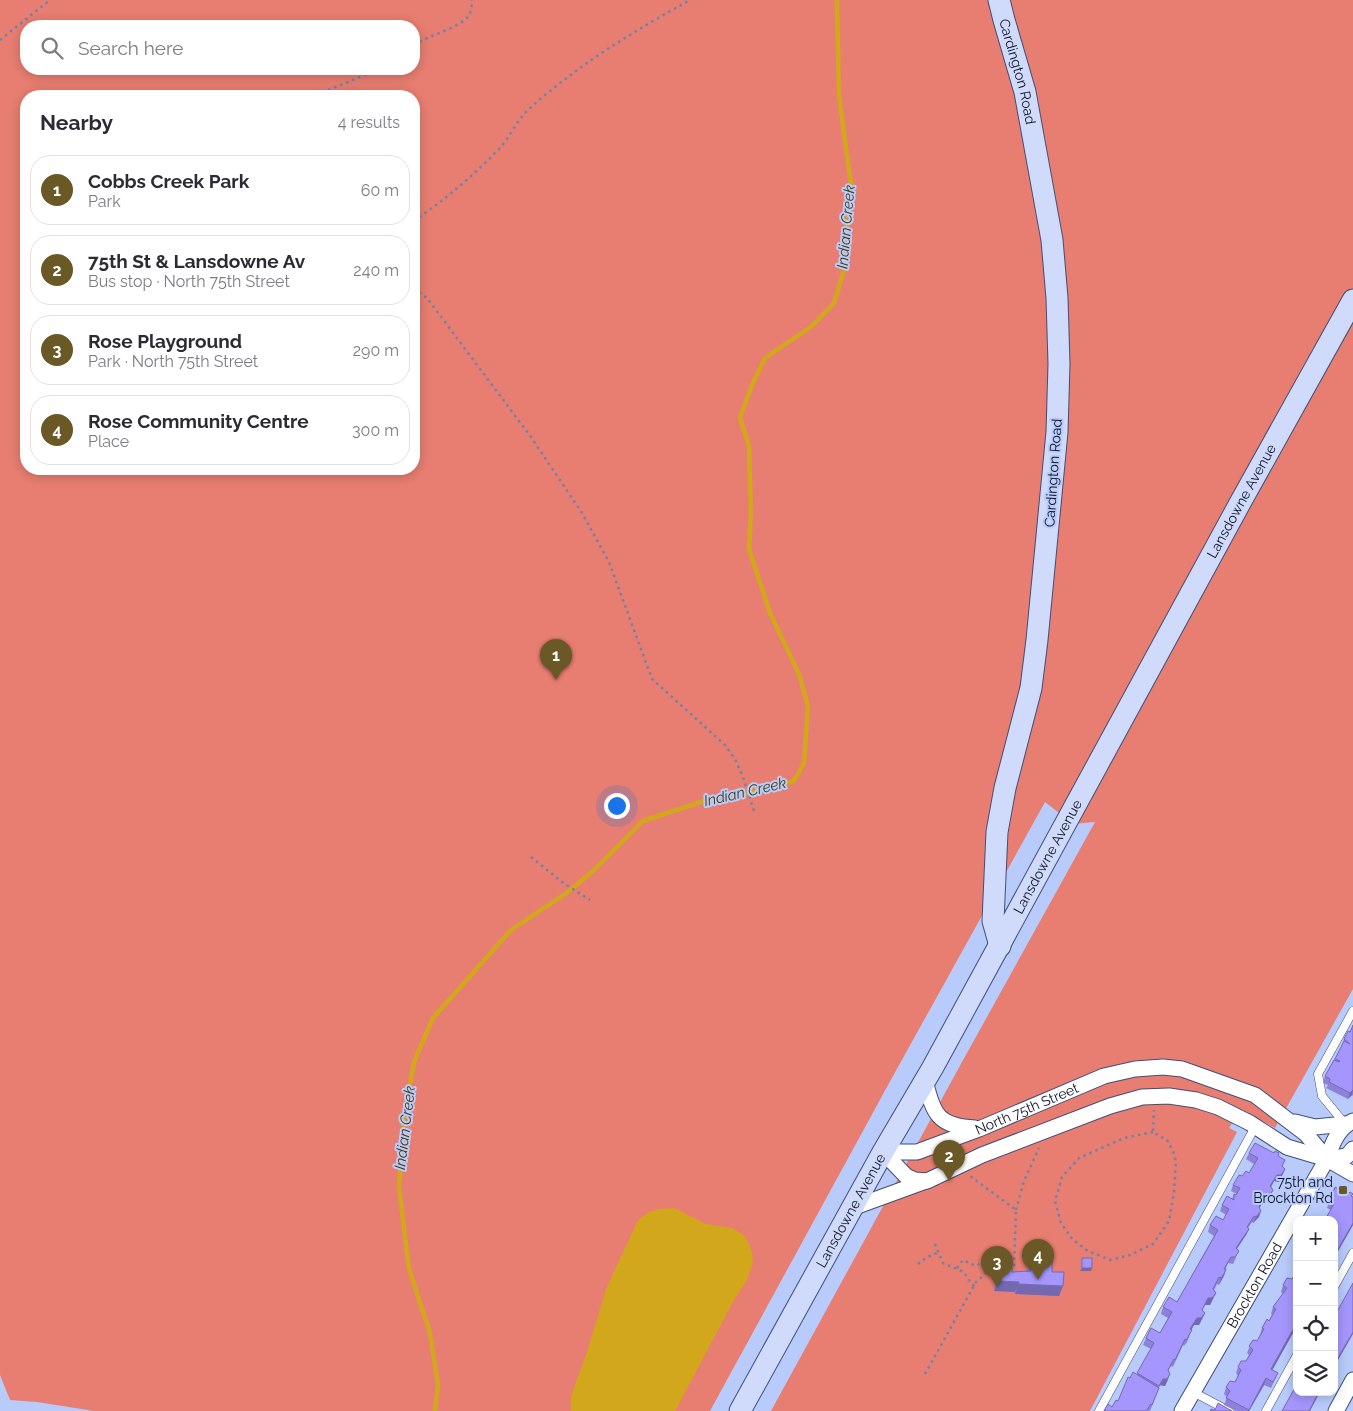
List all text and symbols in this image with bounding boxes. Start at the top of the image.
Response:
street label: Cardington Road [996,17,1039,126]
search box [20,20,420,75]
icon: search [38,34,66,62]
text: Search here [78,37,184,59]
text: Nearby [40,110,113,135]
text: 4 results [338,113,400,132]
text: Cobbs Creek Park [88,170,249,192]
text: 1 [53,181,61,200]
text: 60 m [361,181,399,200]
water label: Indian Creek [833,184,859,270]
text: Park [88,192,121,211]
text: 75th St & Lansdowne Av [88,250,305,272]
text: 2 [52,261,62,280]
text: 240 m [353,261,399,280]
text: Bus stop · North 75th Street [88,272,290,291]
text: Rose Playground [88,330,242,352]
text: 3 [53,341,61,360]
text: 290 m [353,341,399,360]
text: Park · North 75th Street [88,352,258,371]
text: Rose Community Centre [88,410,309,432]
street label: Cardington Road [1041,418,1065,528]
text: 4 [52,421,62,440]
text: 300 m [352,421,399,440]
text: Place [88,432,129,451]
street label: Lansdowne Avenue [1204,441,1279,561]
pin: 1 [540,639,572,680]
water label: Indian Creek [702,774,788,810]
your location [604,793,630,819]
street label: Lansdowne Avenue [1010,797,1085,916]
street label: North 75th Street [973,1080,1081,1138]
water label: Indian Creek [391,1085,419,1171]
pin: 2 [933,1140,965,1181]
street label: Lansdowne Avenue [813,1151,889,1270]
place label: 75th and Brockton Rd [1253,1174,1333,1206]
marker: 75th and Brockton Rd [1337,1184,1349,1196]
map controls [1293,1216,1338,1396]
button: + [1293,1216,1338,1261]
pin: 4 [1022,1239,1054,1280]
street label: Brockton Road [1223,1240,1285,1331]
pin: 3 [981,1246,1013,1287]
button: − [1293,1261,1338,1306]
button: locate [1293,1306,1338,1351]
button: layers [1293,1351,1338,1396]

